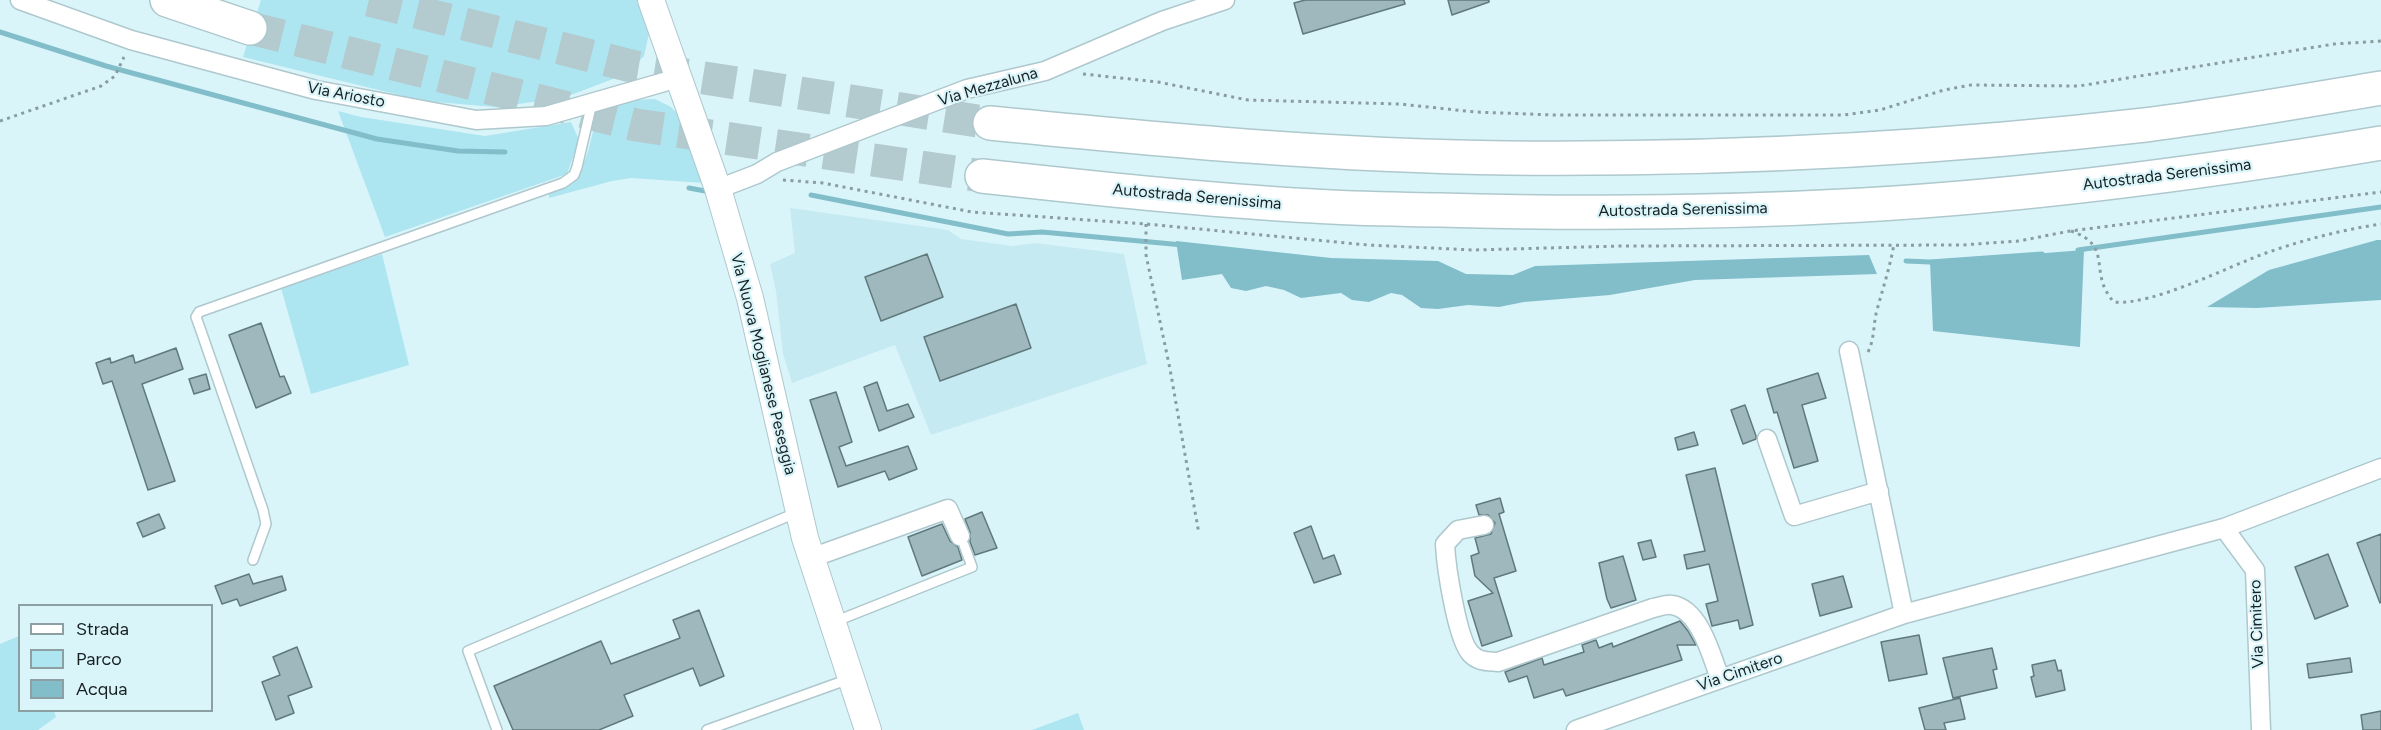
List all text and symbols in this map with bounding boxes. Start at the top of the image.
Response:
street label: Via Mezzaluna [936,64,1040,110]
street label: Via Ariosto [305,78,387,112]
street label: Autostrada Serenissima [2082,155,2252,195]
street label: Autostrada Serenissima [1112,180,1282,214]
street label: Autostrada Serenissima [1598,199,1768,221]
street label: Via Nuova Moglianese Peseggia [726,251,800,477]
street label: Via Cimitero [2246,579,2268,669]
legend [18,604,213,712]
text: Strada [76,618,129,640]
text: Parco [76,648,122,670]
street label: Via Cimitero [1695,648,1785,696]
text: Acqua [76,678,127,700]

